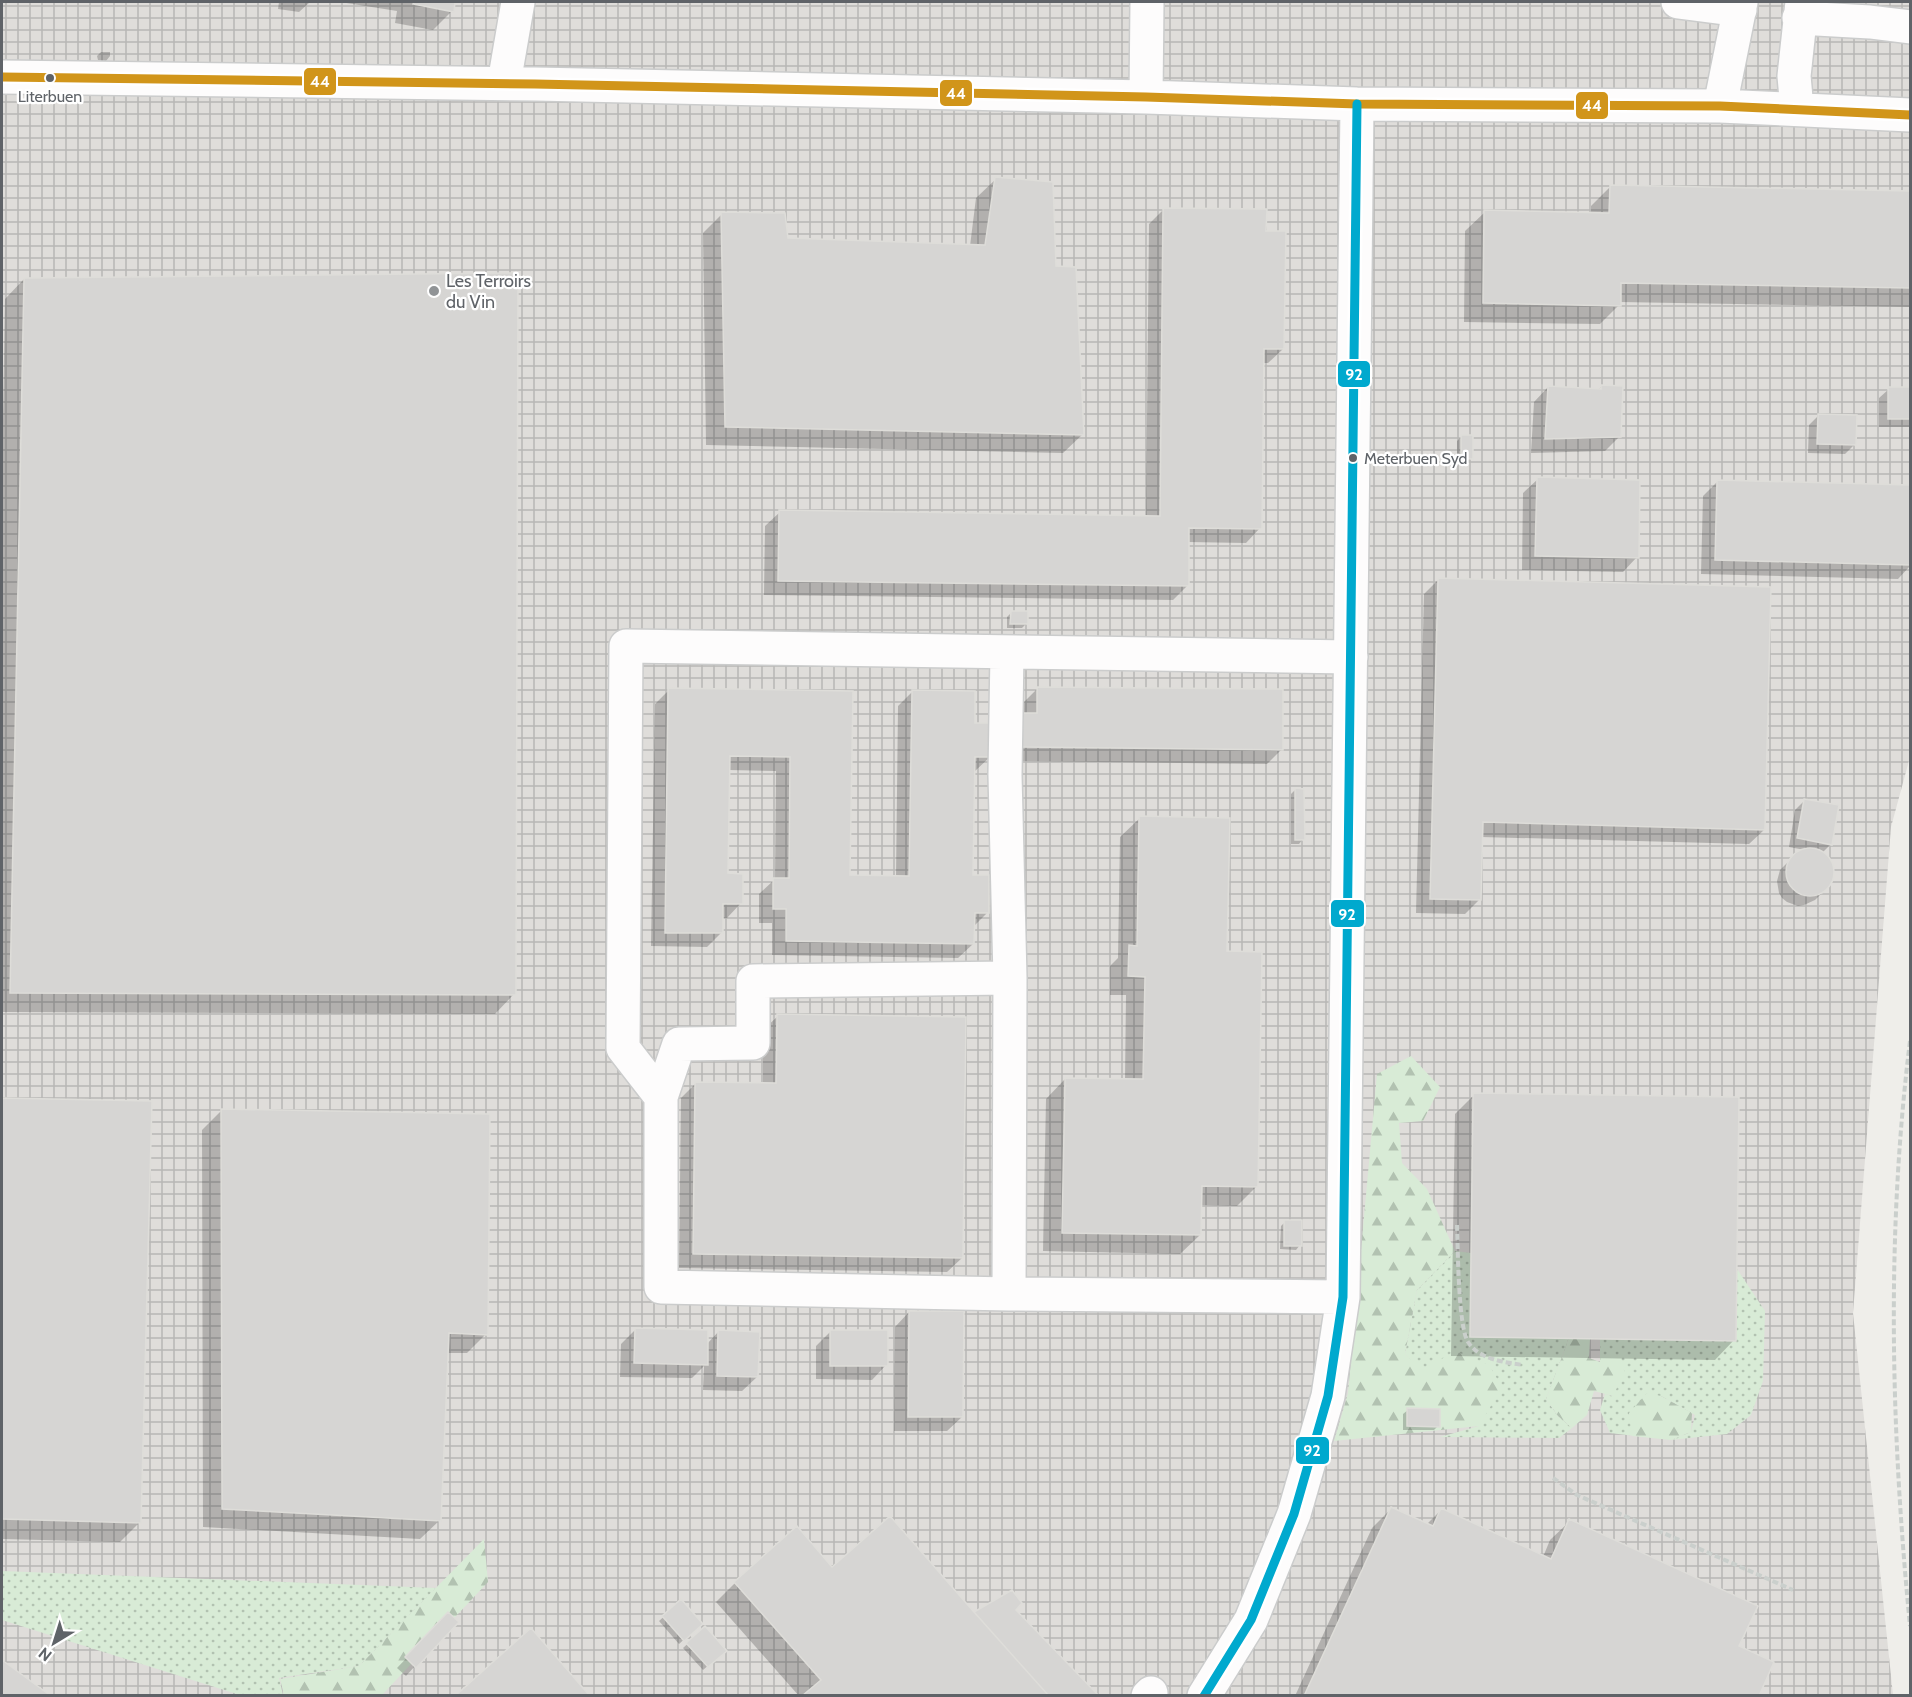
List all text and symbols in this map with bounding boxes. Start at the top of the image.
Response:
line badge: 44 [303,67,337,96]
marker: Literbuen [44,72,56,84]
text: 44 [310,72,330,91]
line badge: 44 [939,79,973,107]
text: 44 [946,84,966,103]
place label: Literbuen [18,87,82,106]
line badge: 44 [1575,91,1609,120]
text: 44 [1582,96,1602,115]
place label: Les Terroirs du Vin [446,270,531,313]
marker: Les Terroirs du Vin [427,284,441,298]
line badge: 92 [1337,360,1371,388]
text: 92 [1345,365,1363,384]
place label: Meterbuen Syd [1364,449,1467,468]
marker: Meterbuen Syd [1347,452,1359,464]
line badge: 92 [1330,899,1365,928]
text: 92 [1338,905,1356,924]
line badge: 92 [1295,1436,1330,1465]
text: 92 [1303,1441,1321,1460]
north arrow [24,1613,84,1673]
text: N [35,1643,55,1665]

